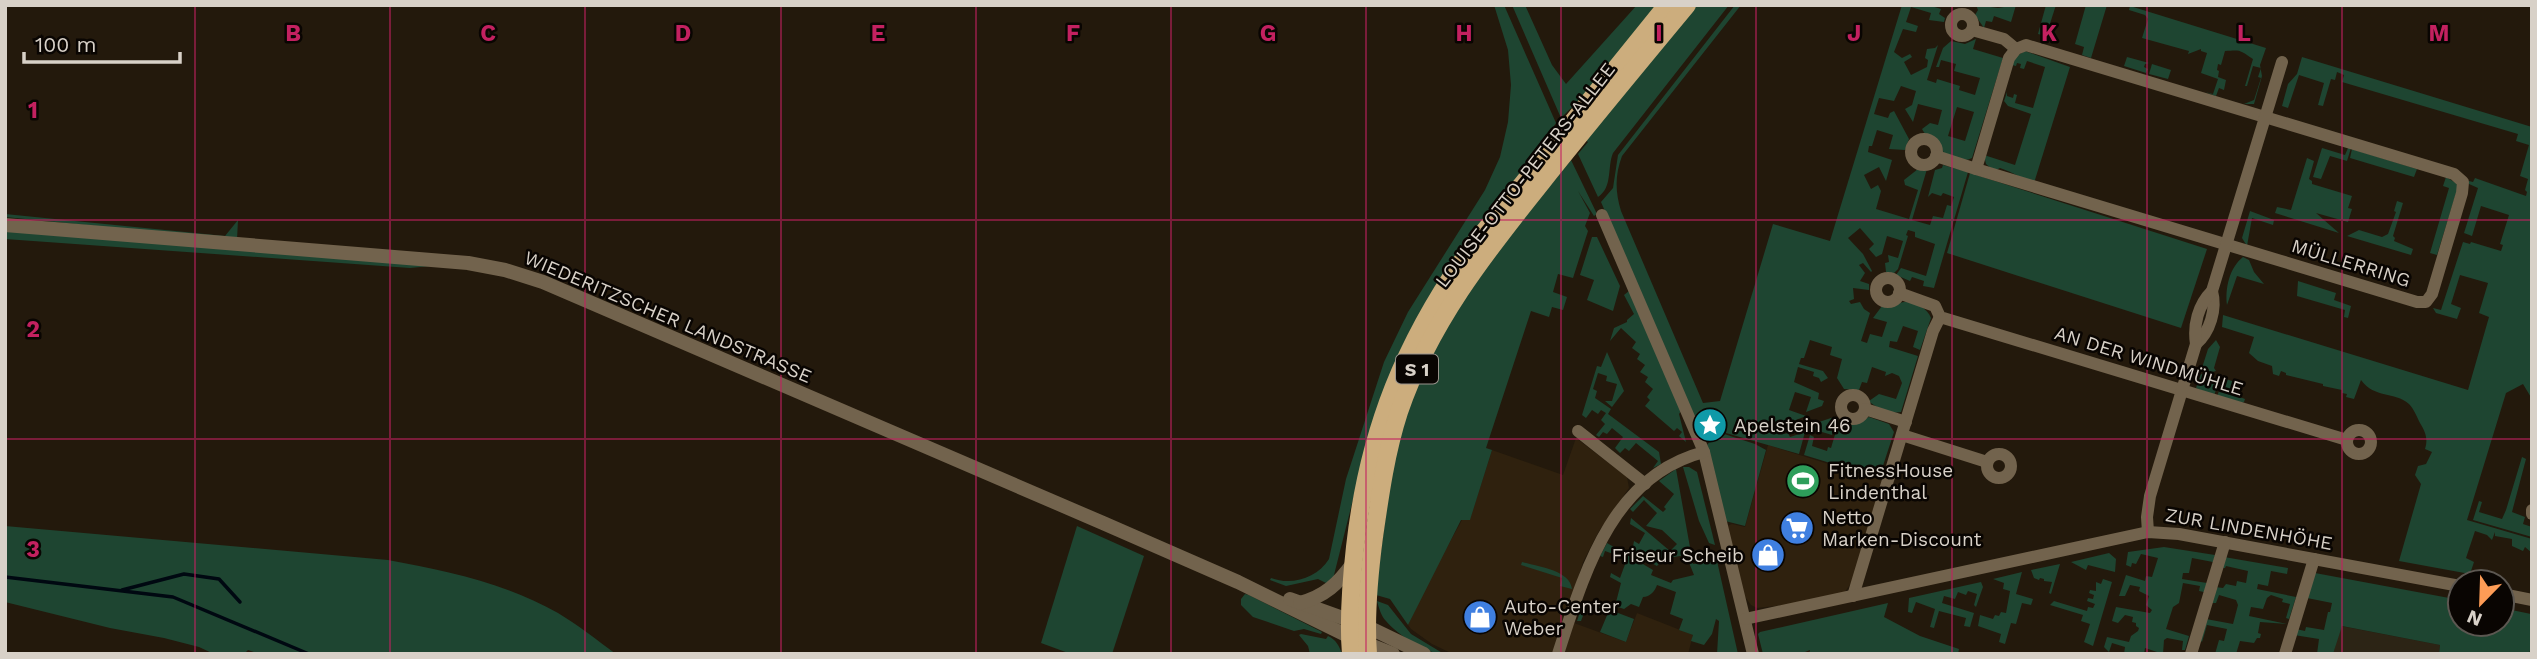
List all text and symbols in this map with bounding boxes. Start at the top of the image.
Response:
text: B [285,20,301,47]
text: C [480,20,496,47]
text: D [675,20,691,47]
text: E [871,20,885,47]
text: F [1066,20,1080,47]
text: G [1260,20,1276,47]
text: H [1455,20,1473,47]
text: I [1655,20,1663,47]
text: J [1847,20,1861,47]
text: K [2041,20,2057,47]
text: L [2237,20,2251,47]
text: M [2429,20,2449,47]
scale bar [24,21,180,65]
text: 100 m [35,32,97,57]
street label: LOUISE-OTTO-PETERS-ALLEE [1430,58,1620,292]
text: 1 [28,97,38,124]
street label: MÜLLERRING [2289,234,2413,292]
street label: WIEDERITZSCHER LANDSTRASSE [521,246,815,388]
text: 2 [26,316,40,343]
street label: AN DER WINDMÜHLE [2052,321,2246,401]
road number: S 1 [1396,354,1438,384]
place icon: Apelstein 46 [1691,406,1729,444]
place label: Apelstein 46 [1734,414,1851,437]
place label: FitnessHouse Lindenthal [1828,459,1953,504]
sports icon: FitnessHouse Lindenthal [1784,462,1822,500]
street label: ZUR LINDENHÖHE [2164,503,2334,555]
place label: Netto Marken-Discount [1822,506,1982,551]
supermarket icon: Netto Marken-Discount [1778,509,1816,547]
text: 3 [26,536,40,563]
shop icon: Friseur Scheib [1749,536,1787,574]
place label: Friseur Scheib [1611,544,1744,567]
north arrow [2446,568,2516,638]
place label: Auto-Center Weber [1504,595,1620,640]
shop icon: Auto-Center Weber [1461,598,1499,636]
text: N [2464,605,2486,632]

